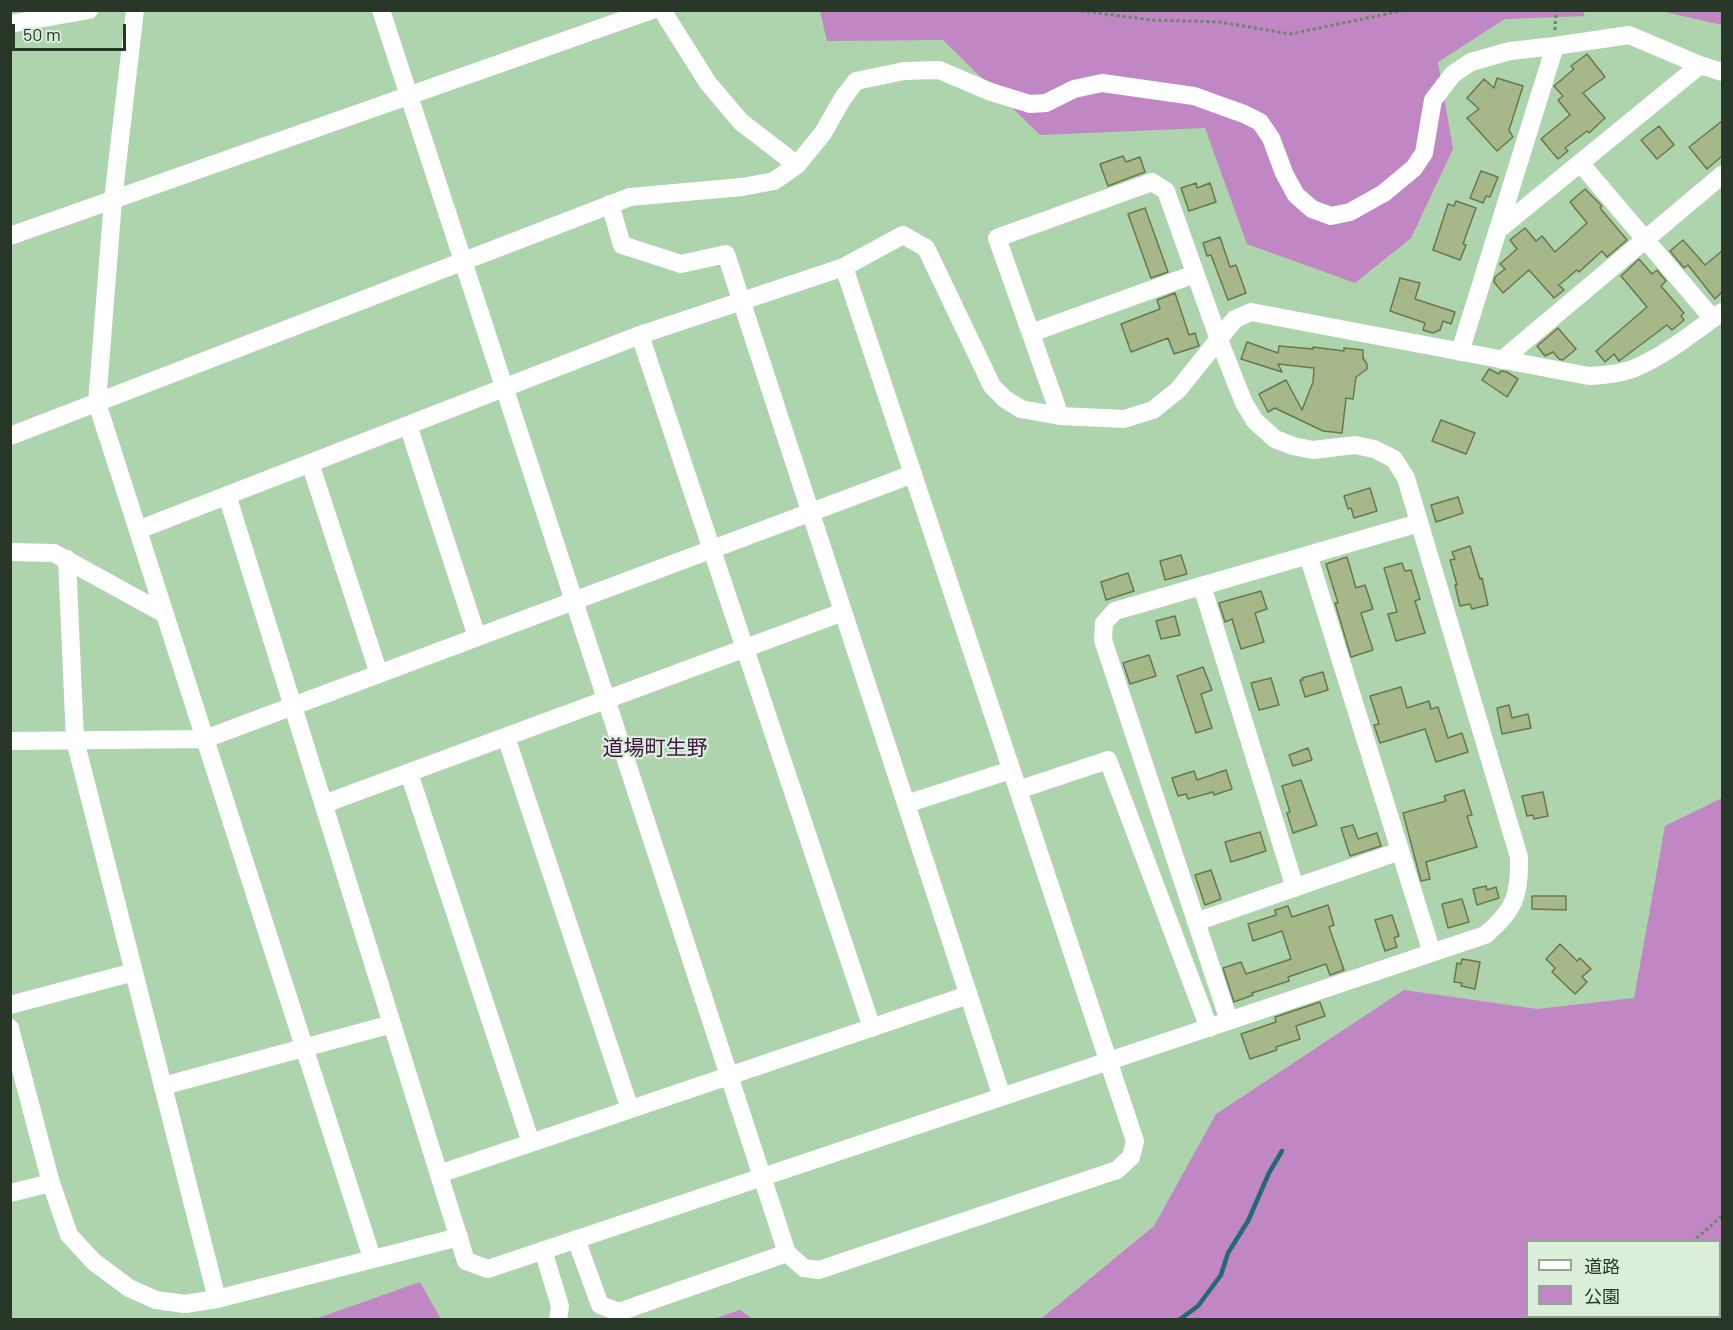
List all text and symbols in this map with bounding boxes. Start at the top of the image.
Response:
scale bar [15,12,129,50]
text: 50 m [23,23,61,45]
district label: 道場町生野 [603,735,707,761]
legend [1526,1240,1721,1318]
text: 道路 [1584,1255,1620,1277]
text: 公園 [1584,1285,1620,1307]

